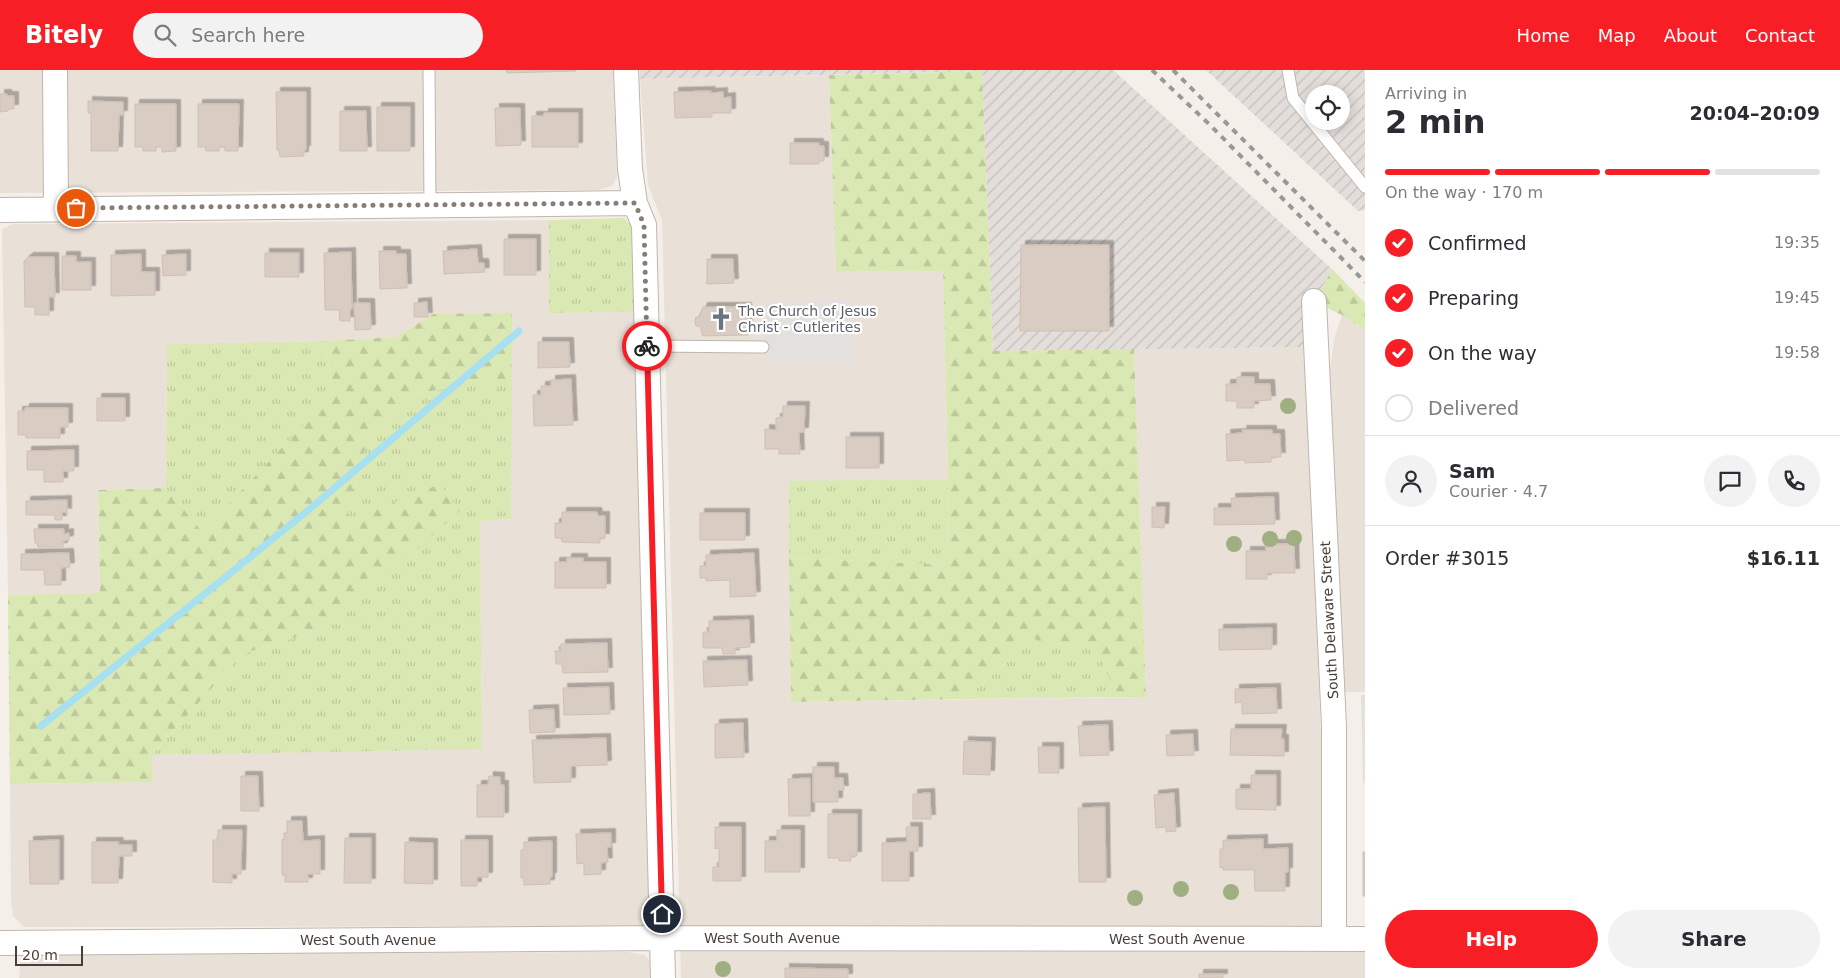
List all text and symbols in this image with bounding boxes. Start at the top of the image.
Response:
search box [133,13,483,58]
text: Bitely [25,21,103,49]
icon: search [151,21,179,49]
text: Search here [191,24,305,46]
text: Home [1517,25,1570,46]
text: Map [1598,25,1636,46]
text: About [1664,25,1717,46]
text: Contact [1745,25,1815,46]
text: Arriving in [1385,84,1467,103]
map controls [1305,85,1350,130]
button: locate [1305,85,1350,130]
text: 20:04–20:09 [1690,102,1820,124]
text: 2 min [1385,103,1486,141]
text: On the way · 170 m [1385,183,1543,202]
pin [55,187,97,229]
icon: bag [62,194,90,222]
icon: check [1385,229,1413,257]
text: Confirmed [1428,232,1527,254]
text: 19:35 [1774,233,1820,252]
icon: check [1385,284,1413,312]
text: Preparing [1428,287,1519,309]
text: 19:45 [1774,288,1820,307]
place label: The Church of Jesus Christ - Cutlerites [737,303,877,335]
church icon: The Church of Jesus Christ - Cutlerites [708,306,734,332]
courier [622,321,672,371]
icon: bike [633,332,661,360]
icon: check [1385,339,1413,367]
text: On the way [1428,342,1537,364]
text: 19:58 [1774,343,1820,362]
text: Delivered [1428,397,1519,419]
button: person [1385,455,1437,507]
button: chat [1704,455,1756,507]
button: phone [1768,455,1820,507]
text: Sam [1449,460,1495,482]
text: Courier · 4.7 [1449,482,1548,501]
street label: South Delaware Street [1317,540,1341,699]
text: Order #3015 [1385,547,1509,569]
text: $16.11 [1747,547,1820,569]
pin [641,893,683,935]
icon: home [648,900,676,928]
button: Help [1385,910,1598,968]
button: Share [1608,910,1820,968]
street label: West South Avenue [704,930,840,946]
street label: West South Avenue [1109,931,1245,947]
street label: West South Avenue [300,932,436,948]
scale bar [15,943,82,966]
text: 20 m [22,947,58,963]

